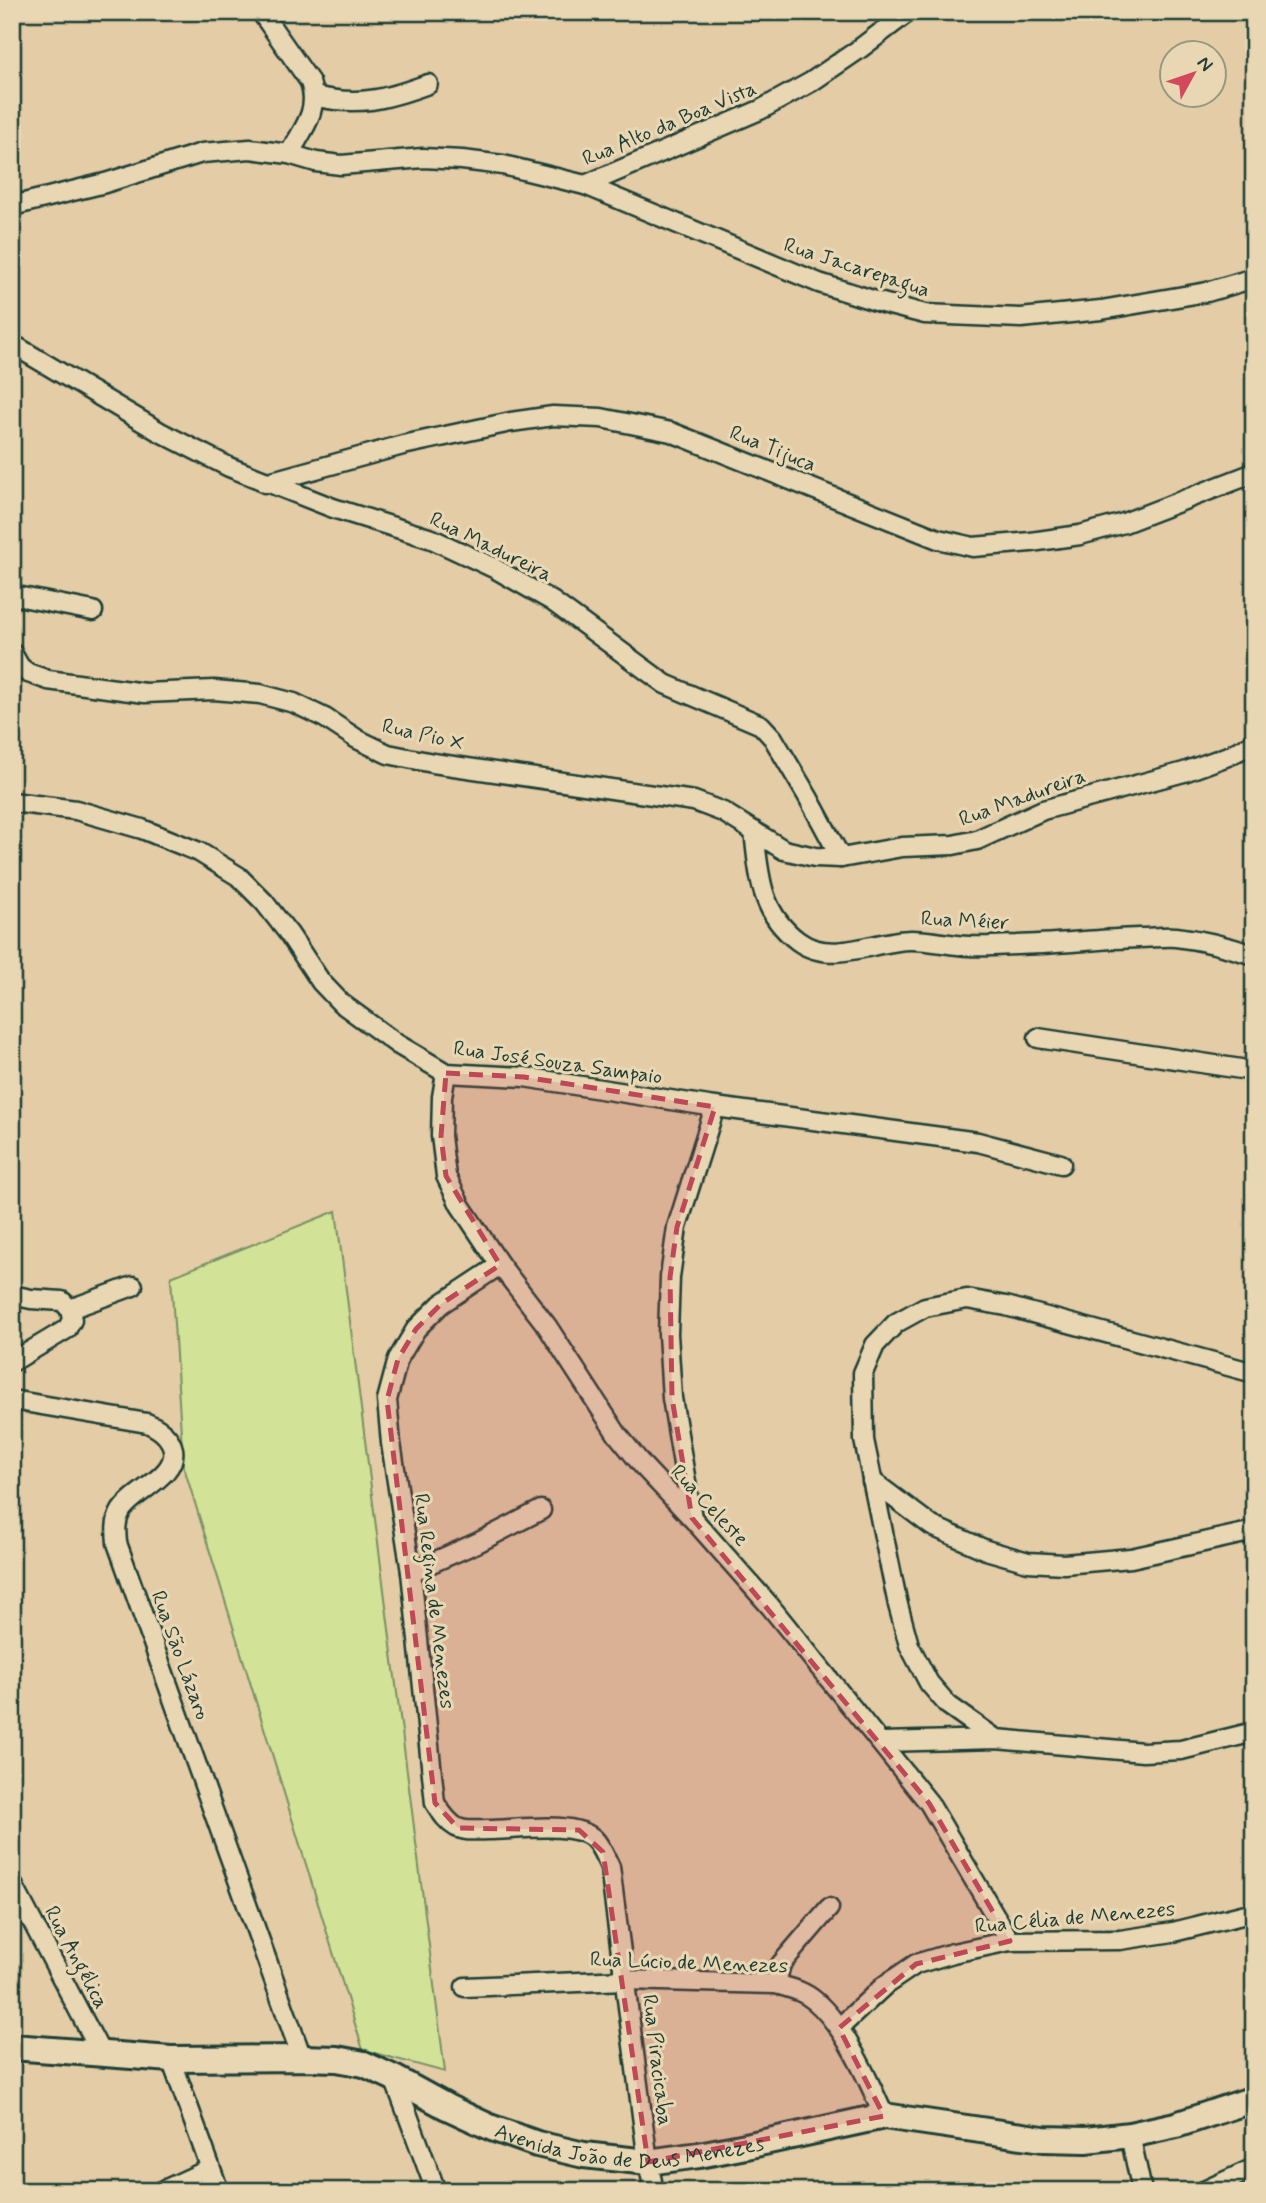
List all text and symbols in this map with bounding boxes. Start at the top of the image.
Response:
north arrow [1158,38,1228,108]
text: N [1191,51,1219,77]
street label: Rua Alto da Boa Vista [578,75,761,173]
street label: Rua Jacarepagua [779,231,933,307]
street label: Rua Tijuca [725,419,820,479]
street label: Rua Madureira [425,505,556,589]
street label: Rua Pio X [379,712,466,758]
street label: Rua Madureira [955,762,1090,834]
street label: Rua Méier [920,905,1010,937]
street label: Rua José Souza Sampaio [452,1034,664,1092]
street label: Rua Celeste [664,1459,755,1553]
street label: Rua Regina de Menezes [405,1492,461,1711]
street label: Rua São Lázaro [144,1587,216,1724]
street label: Rua Célia de Menezes [974,1895,1176,1941]
street label: Rua Angélica [36,1901,115,2015]
street label: Rua Lúcio de Menezes [589,1946,789,1980]
street label: Rua Piracicaba [635,1993,679,2127]
street label: Avenida João de Deus Menezes [491,2117,767,2177]

